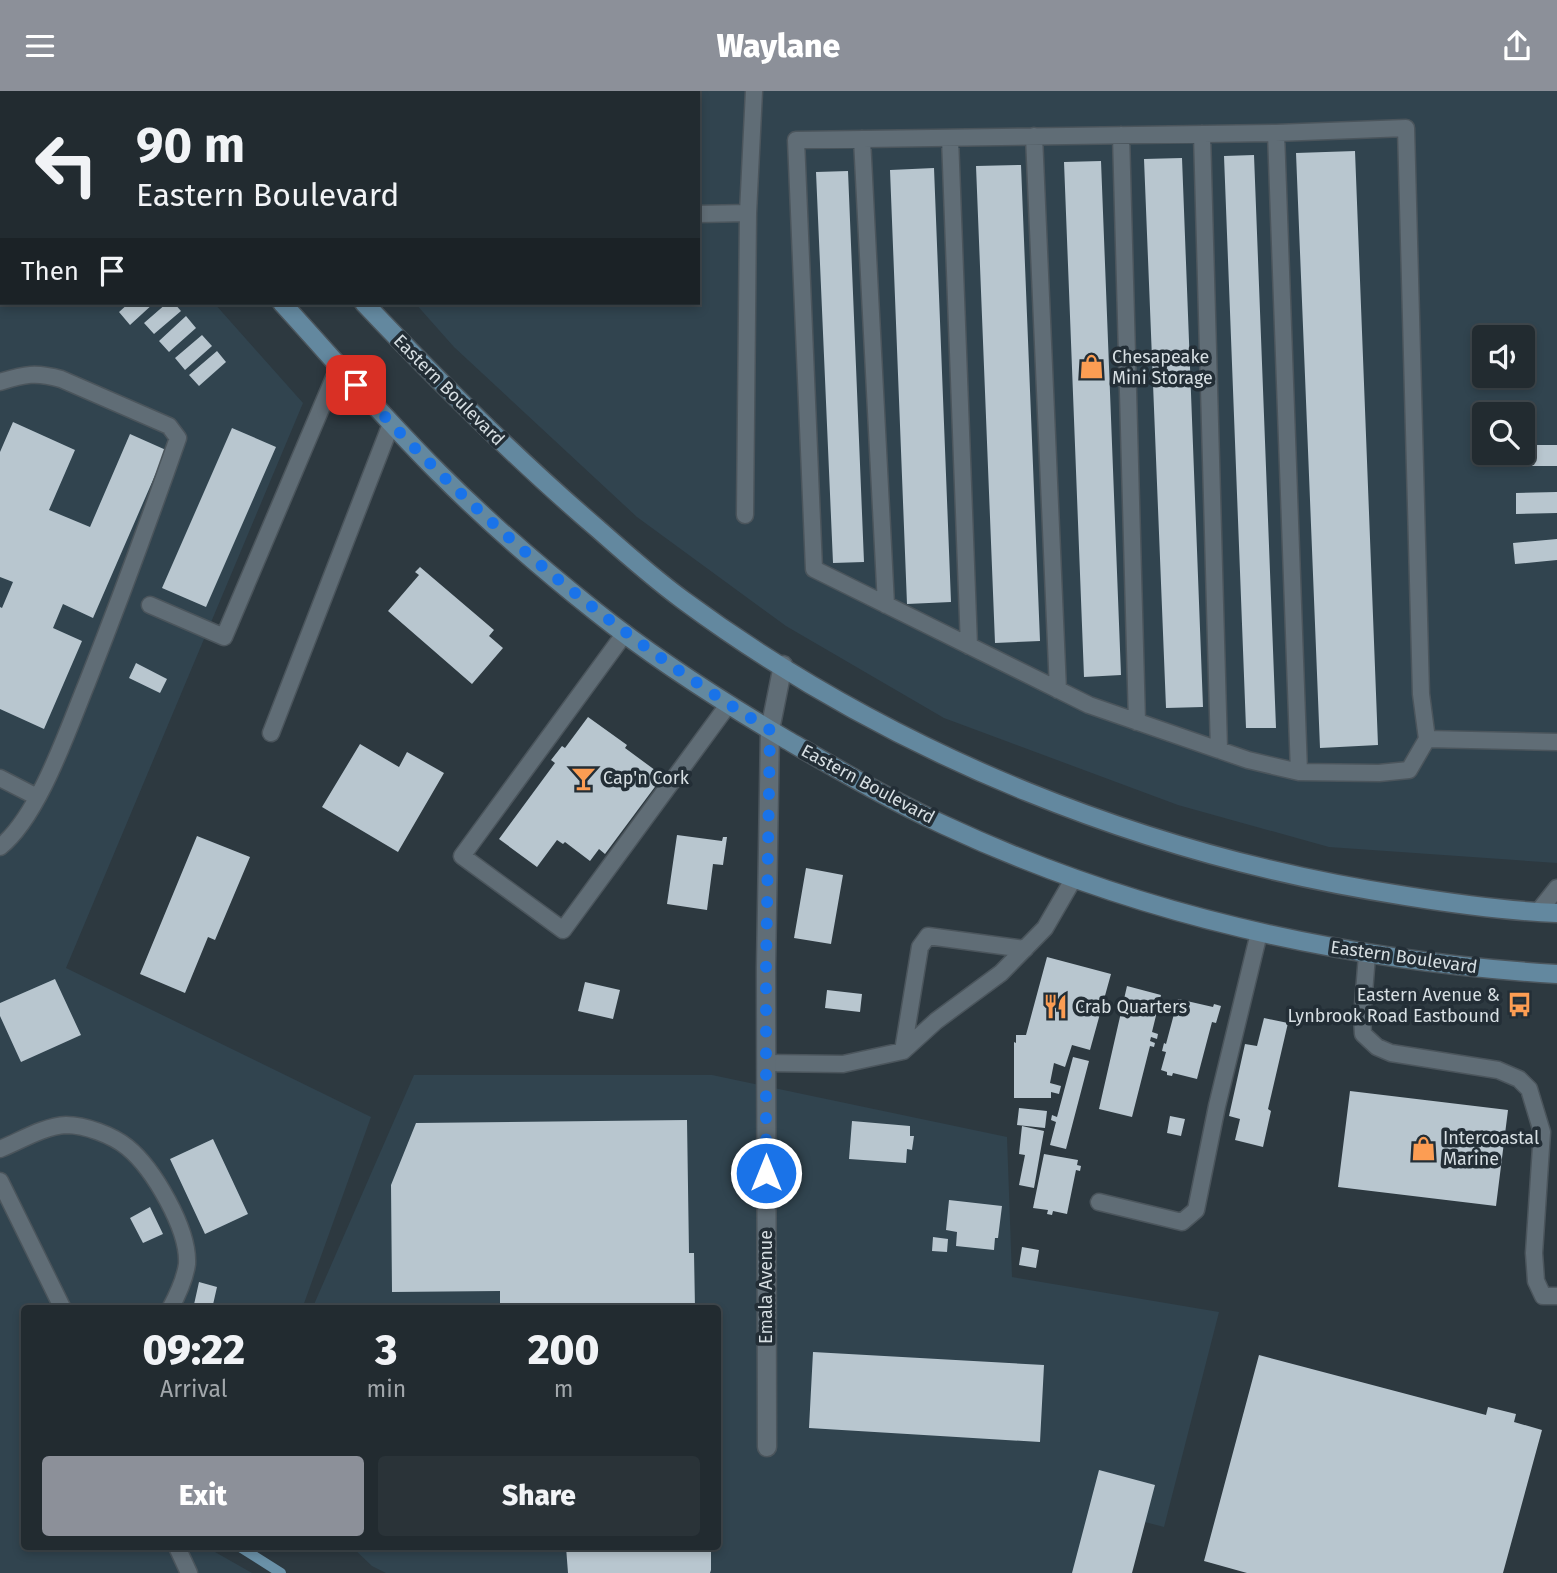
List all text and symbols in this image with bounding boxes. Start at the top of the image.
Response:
icon: menu [21,27,59,65]
text: Waylane [717,27,840,65]
icon: share [1498,27,1536,65]
text: 90 m [136,116,245,175]
icon: left [21,119,112,210]
text: Eastern Boulevard [136,176,399,214]
icon: arrive [93,252,131,290]
text: Then [21,256,79,287]
map controls [1472,325,1535,465]
button: sound [1472,325,1535,388]
street label: Eastern Boulevard [389,330,509,450]
place label: Chesapeake Mini Storage [1112,346,1213,389]
shop icon: Chesapeake Mini Storage [1078,353,1106,381]
pin [326,355,386,415]
icon: arrive [337,366,375,404]
button: search [1472,402,1535,465]
street label: Eastern Boulevard [797,740,939,828]
bar icon: Cap'n Cork [569,764,597,792]
place label: Cap'n Cork [603,767,690,789]
street label: Eastern Boulevard [1329,936,1479,978]
place label: Eastern Avenue & Lynbrook Road Eastbound [1288,984,1500,1027]
bus stop icon: Eastern Avenue & Lynbrook Road Eastbound [1506,991,1534,1019]
restaurant icon: Crab Quarters [1041,993,1069,1021]
place label: Crab Quarters [1075,996,1187,1018]
place label: Intercoastal Marine [1443,1127,1539,1170]
shop icon: Intercoastal Marine [1409,1134,1437,1162]
position arrow [729,1136,803,1210]
street label: Emala Avenue [755,1230,777,1344]
text: 09:22 [142,1325,245,1375]
text: 3 [375,1325,397,1375]
text: 200 [528,1325,600,1375]
text: Arrival [160,1375,227,1403]
text: min [366,1375,406,1403]
text: m [554,1375,573,1403]
button: Exit [42,1456,364,1536]
button: Share [378,1456,700,1536]

